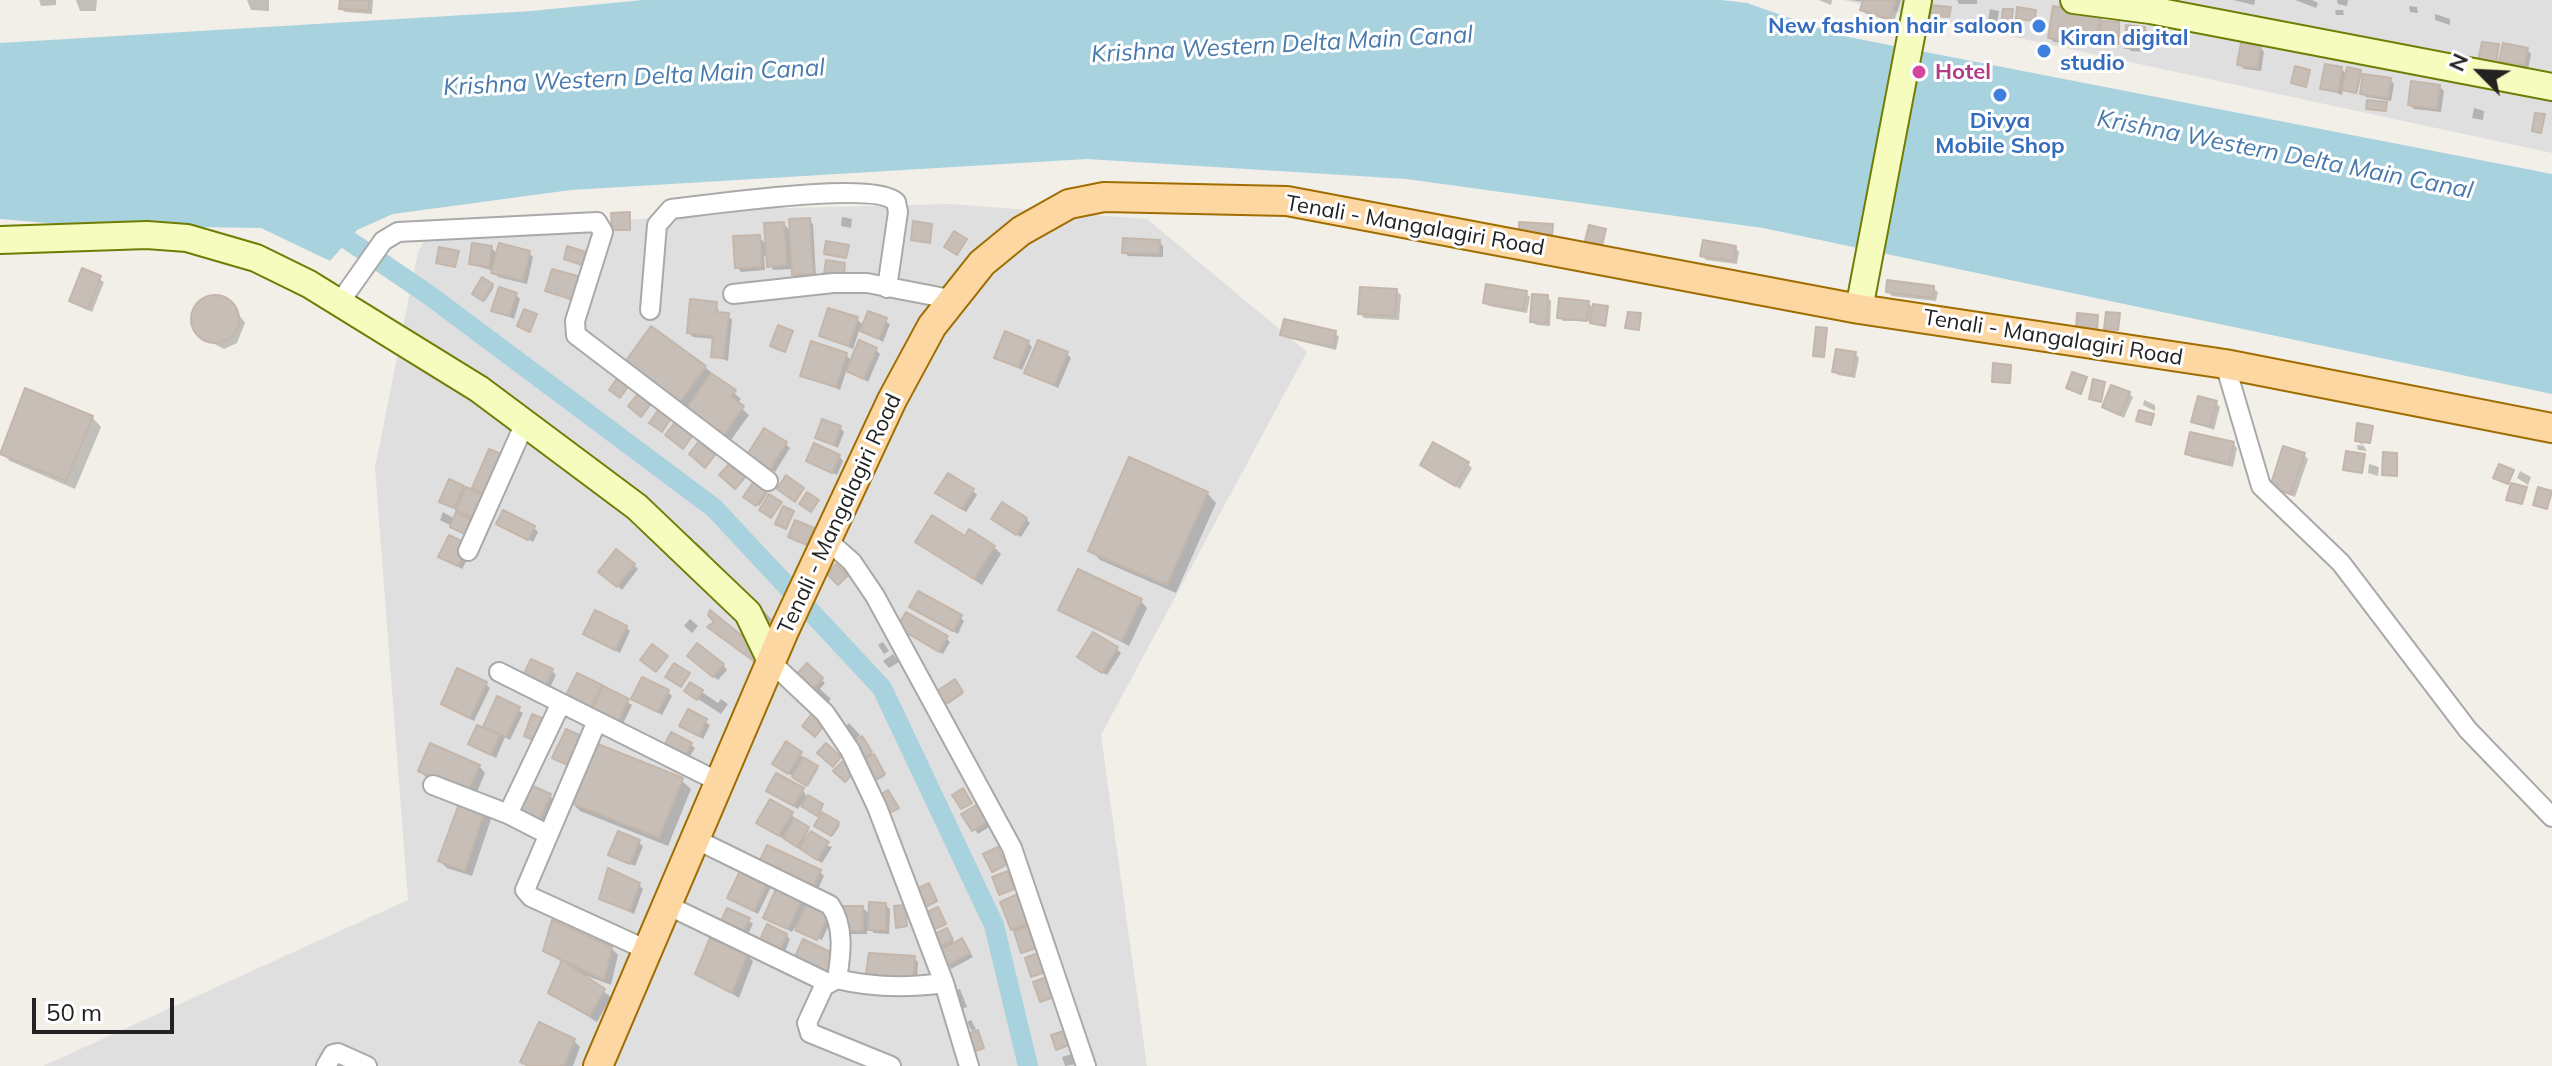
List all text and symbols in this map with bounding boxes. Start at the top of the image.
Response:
place label: New fashion hair saloon [1768,13,2023,39]
marker: New fashion hair saloon [2030,17,2048,35]
water label: Krishna Western Delta Main Canal [1090,21,1474,69]
place label: Kiran digital studio [2060,25,2188,76]
north arrow [2440,32,2520,112]
marker: Kiran digital studio [2035,42,2053,60]
text: N [2442,49,2474,76]
water label: Krishna Western Delta Main Canal [442,54,826,102]
place label: Hotel [1935,59,1991,85]
marker: Hotel [1910,63,1928,81]
marker: Divya Mobile Shop [1991,86,2009,104]
water label: Krishna Western Delta Main Canal [2095,104,2475,206]
place label: Divya Mobile Shop [1935,108,2065,160]
street label: Tenali - Mangalagiri Road [1284,190,1546,262]
street label: Tenali - Mangalagiri Road [1921,304,2185,372]
street label: Tenali - Mangalagiri Road [773,390,907,638]
scale bar [36,982,178,1032]
text: 50 m [46,997,102,1027]

